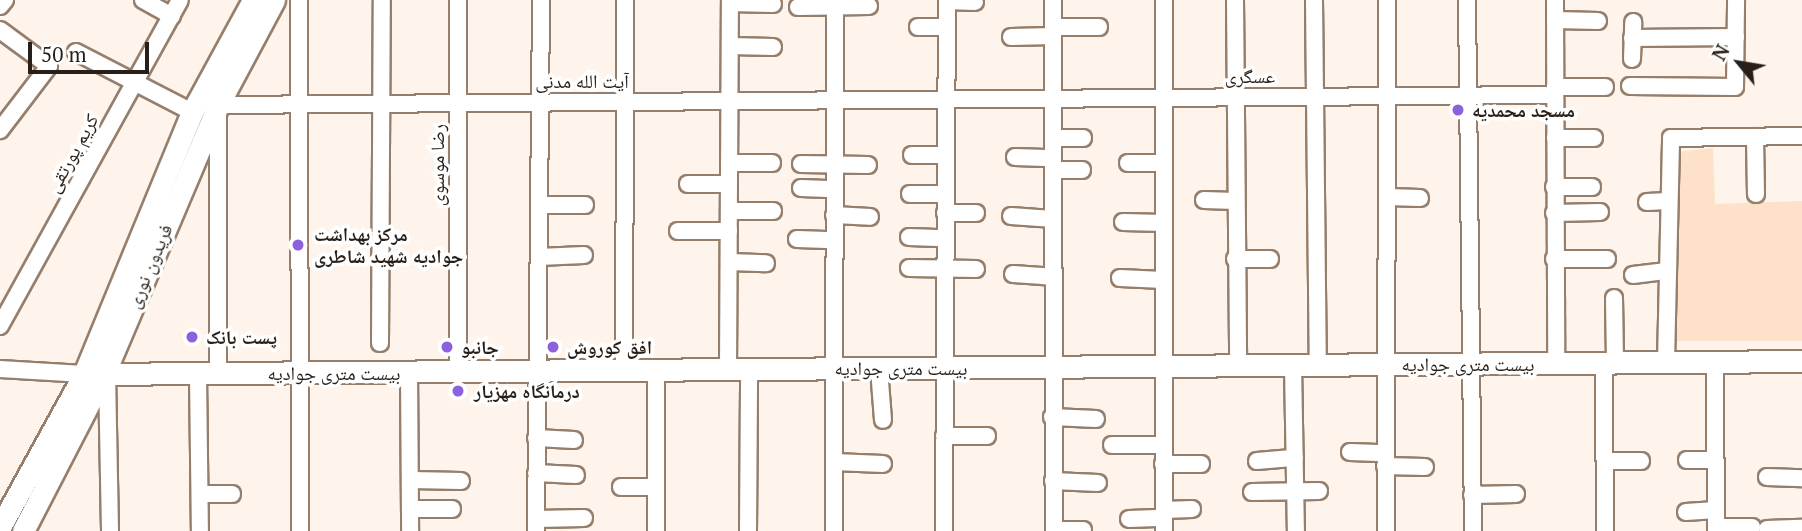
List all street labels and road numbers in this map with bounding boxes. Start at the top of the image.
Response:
street label: عسگری [1225,65,1275,87]
street label: آیت‌ الله مدنی [535,70,629,92]
street label: کریم پورتقی [41,110,103,196]
street label: رضا موسوی [426,124,448,206]
street label: فریدون نوری [121,221,177,311]
street label: بیست متری جوادیه [1402,353,1534,375]
street label: بیست متری جوادیه [835,357,967,379]
street label: بیست متری جوادیه [268,362,400,384]

